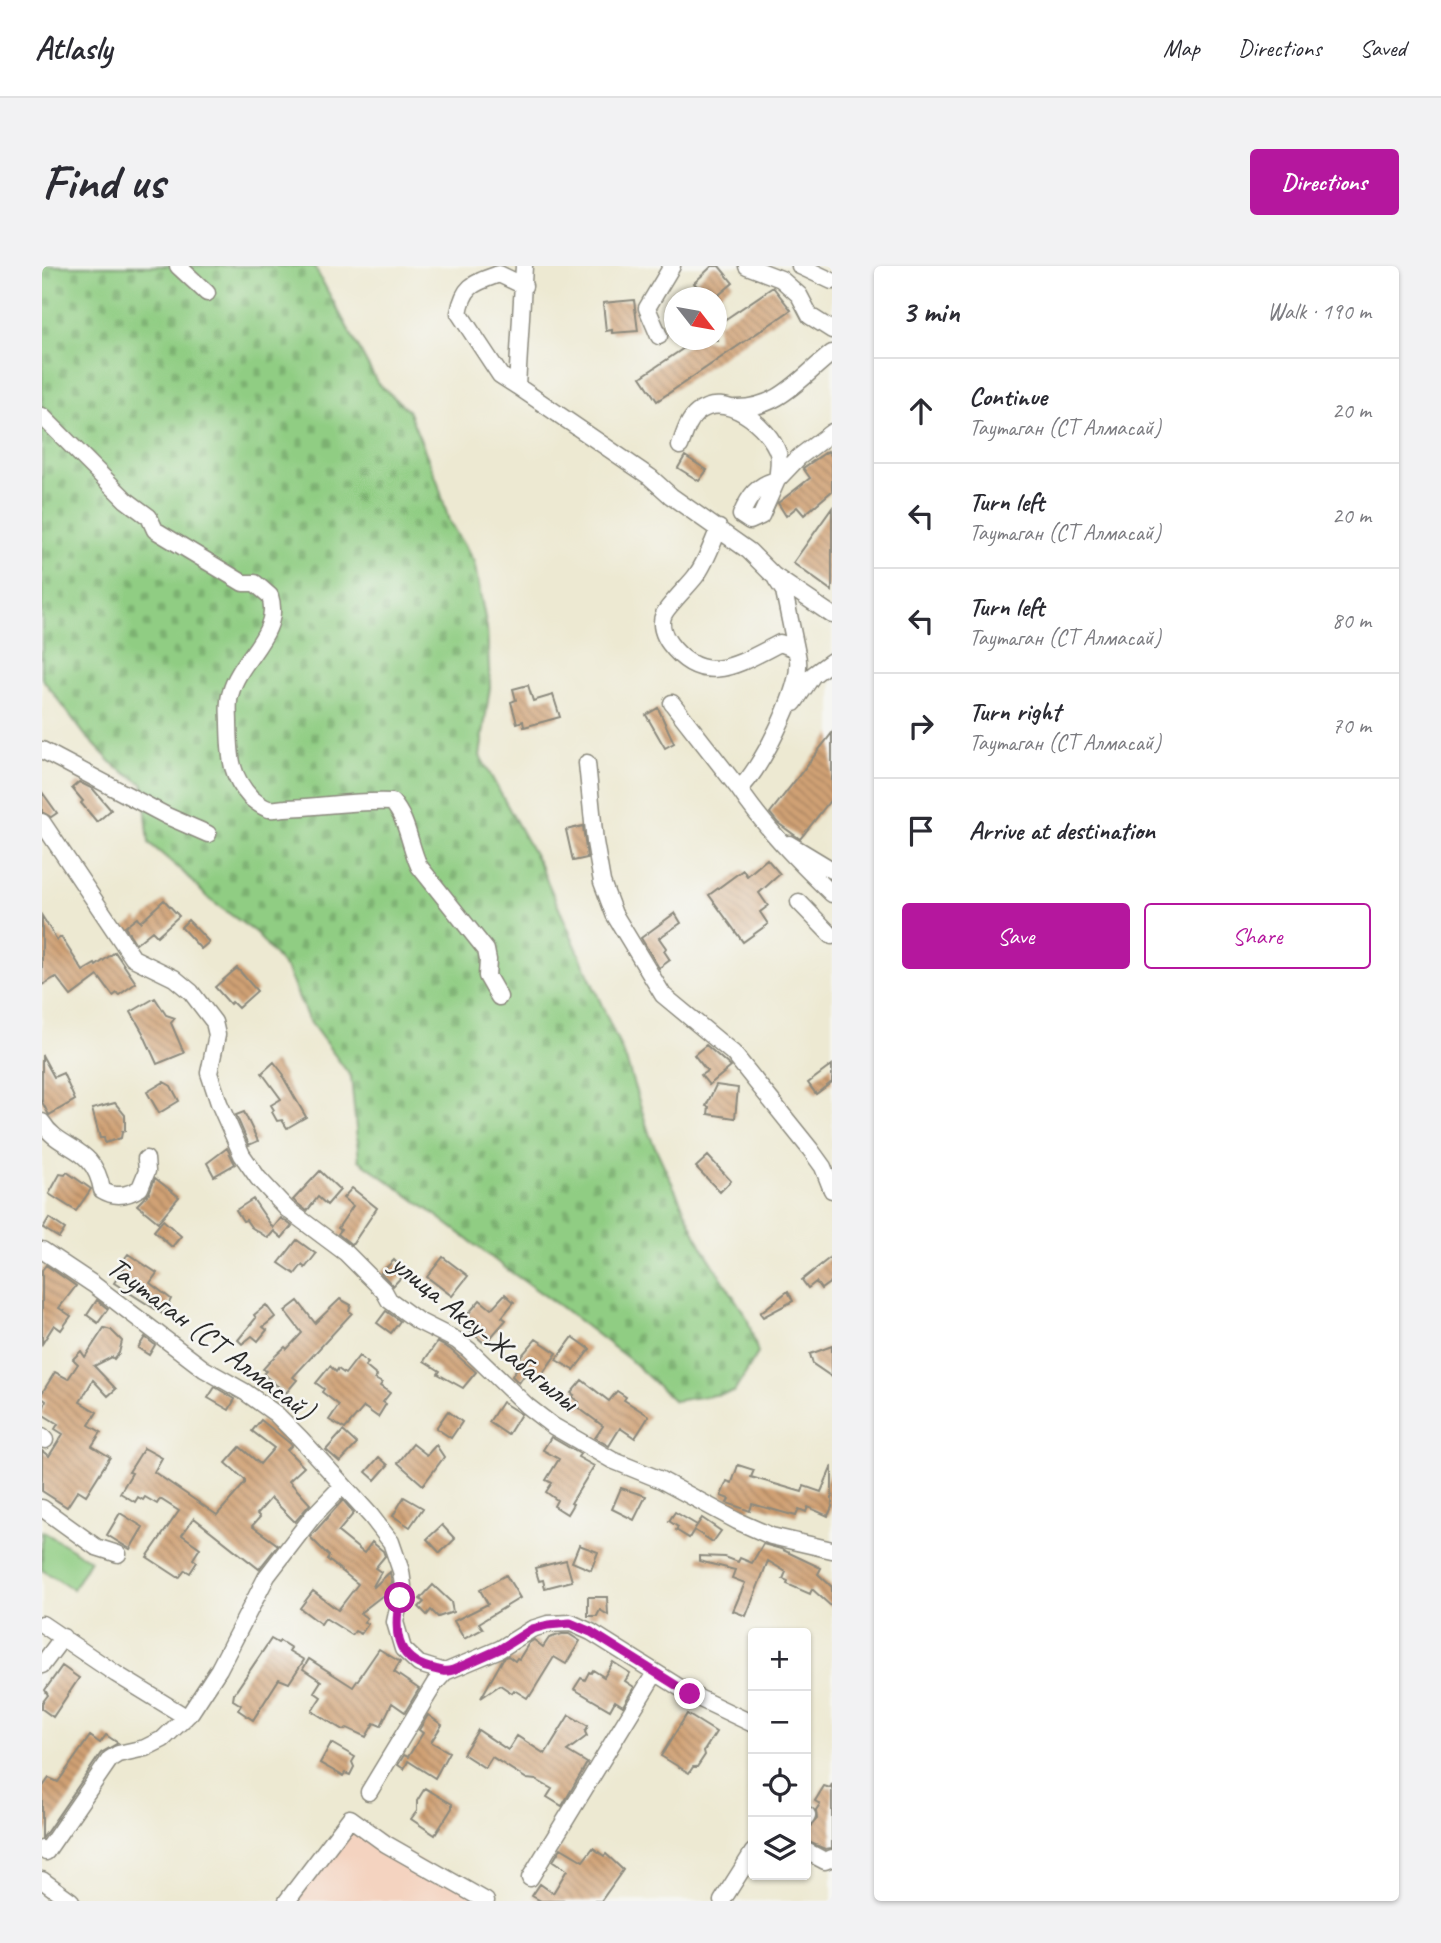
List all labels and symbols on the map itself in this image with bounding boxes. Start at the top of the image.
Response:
north arrow [664,287,727,350]
street label: улица Аксу-Жабагылы [382,1243,588,1421]
street label: Таутаган (СТ Алмасай) [100,1247,324,1430]
route start [384,1582,415,1613]
route end [674,1678,705,1709]

